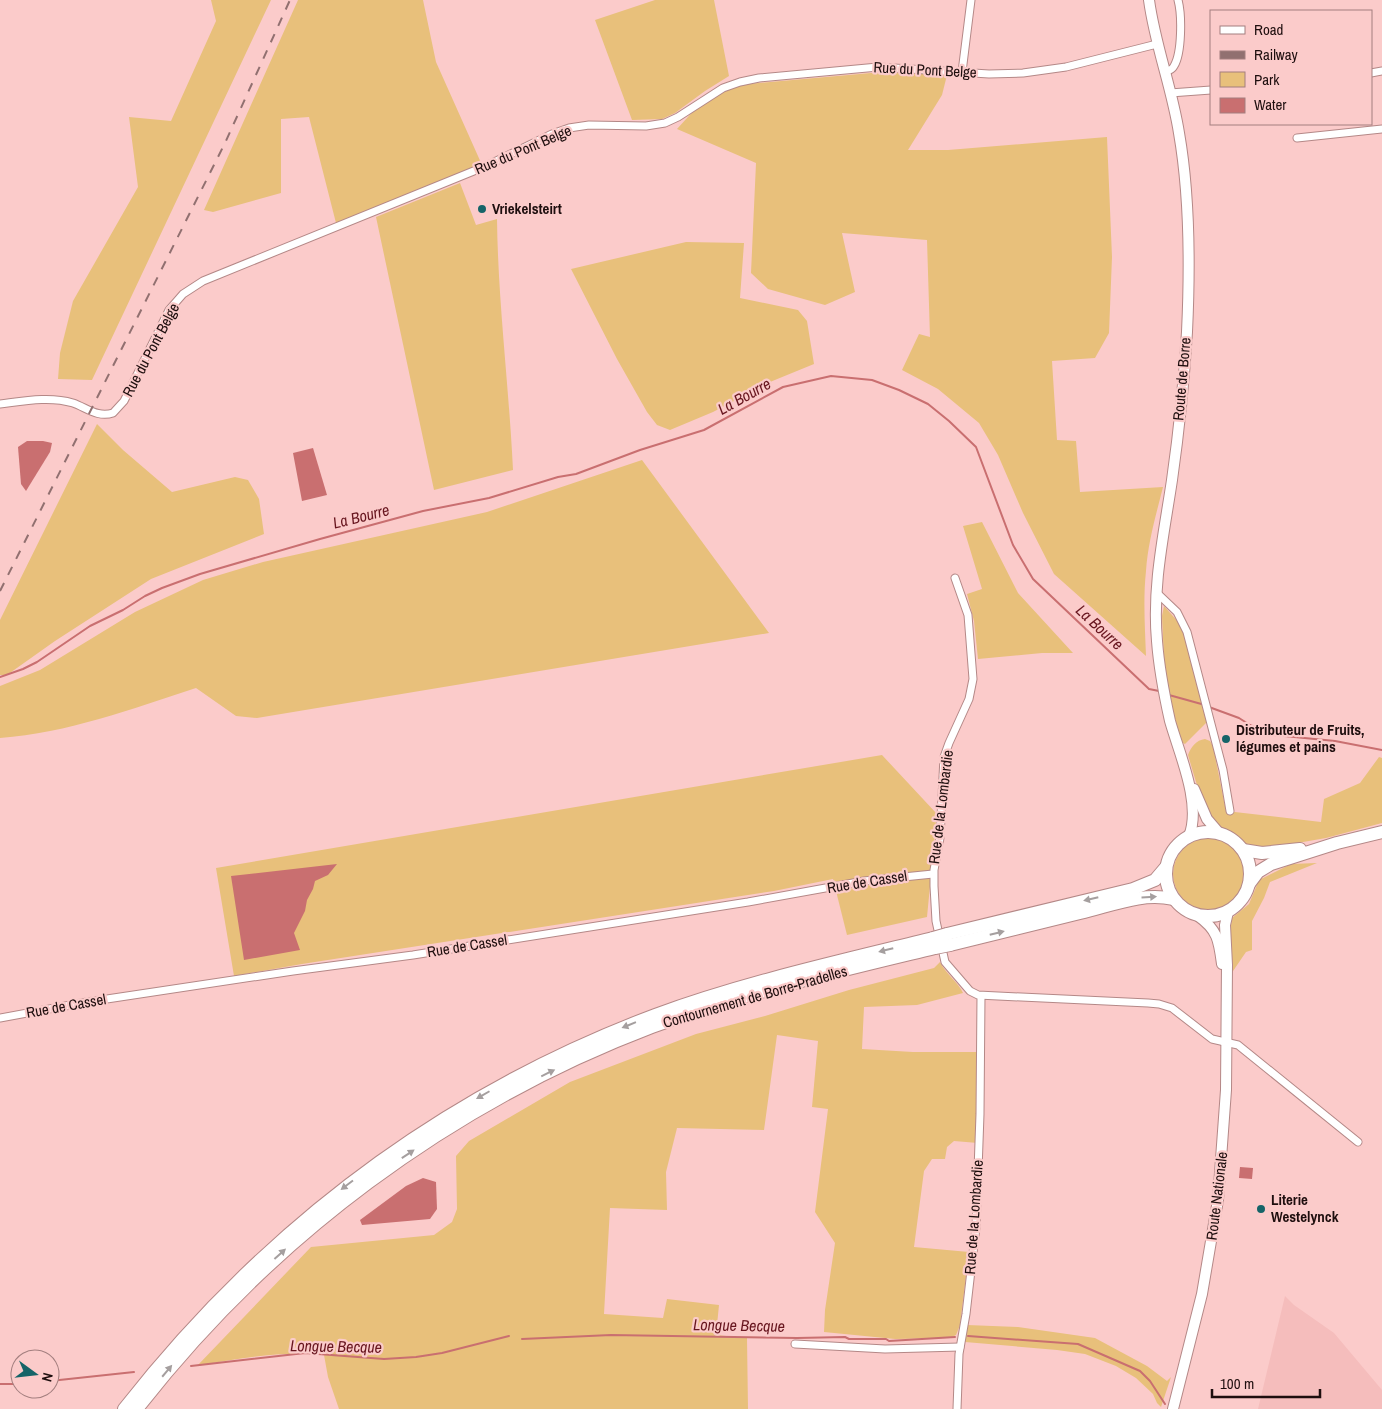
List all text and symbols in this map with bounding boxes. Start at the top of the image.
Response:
legend [1210,10,1372,125]
text: Road [1254,19,1283,40]
text: Railway [1254,44,1299,65]
street label: Rue du Pont Belge [873,56,977,83]
text: Park [1254,69,1280,90]
text: Water [1254,94,1286,115]
street label: Rue du Pont Belge [471,120,575,179]
place label: Vriekelsteirt [492,198,562,219]
marker: Vriekelsteirt [476,203,488,215]
street label: Rue du Pont Belge [117,299,184,400]
street label: Route de Borre [1167,336,1196,421]
water label: La Bourre [713,372,775,420]
water label: La Bourre [330,498,392,534]
water label: La Bourre [1071,599,1129,655]
place label: Distributeur de Fruits, légumes et pains [1236,719,1365,757]
marker: Distributeur de Fruits, légumes et pains [1220,733,1232,745]
street label: Rue de la Lombardie [923,748,958,865]
street label: Rue de Cassel [825,865,908,898]
one-way arrow [1141,893,1157,901]
one-way arrow [1084,895,1099,903]
street label: Rue de Cassel [425,929,508,962]
one-way arrow [990,929,1005,937]
one-way arrow [878,946,893,954]
street label: Contournement de Borre-Pradelles [660,960,849,1033]
street label: Rue de Cassel [24,988,107,1023]
one-way arrow [622,1022,636,1030]
one-way arrow [541,1069,555,1077]
one-way arrow [476,1091,489,1100]
one-way arrow [401,1149,415,1159]
street label: Route Nationale [1201,1150,1232,1241]
street label: Rue de la Lombardie [959,1159,988,1275]
one-way arrow [340,1180,354,1190]
place label: Literie Westelynck [1271,1189,1339,1227]
marker: Literie Westelynck [1255,1203,1267,1215]
one-way arrow [274,1249,286,1260]
water label: Longue Becque [693,1313,785,1337]
water label: Longue Becque [290,1334,382,1358]
north arrow [10,1349,60,1399]
one-way arrow [162,1365,173,1378]
scale bar [1212,1366,1320,1398]
text: N [38,1371,57,1384]
text: 100 m [1220,1373,1254,1394]

